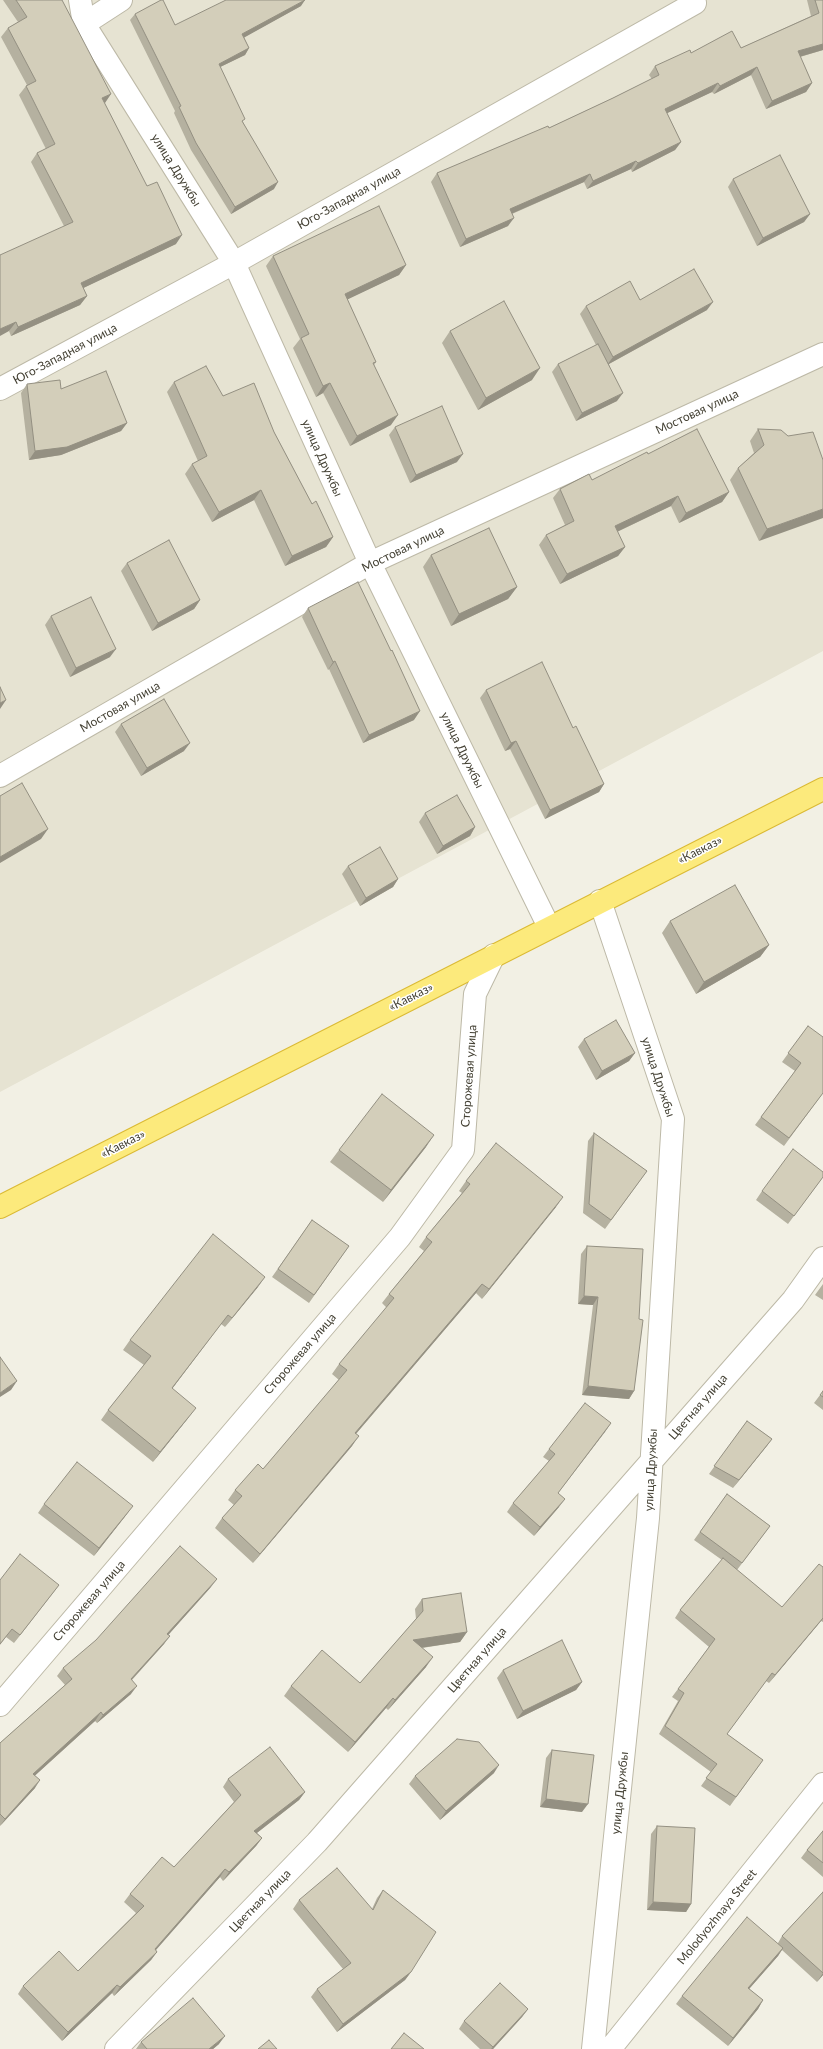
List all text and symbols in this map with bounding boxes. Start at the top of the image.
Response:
street label: улица Дружбы [148,131,204,209]
street label: Юго-Западная улица [295,164,403,232]
street label: Юго-Западная улица [11,320,119,388]
street label: Мостовая улица [653,386,741,438]
street label: улица Дружбы [299,417,345,499]
street label: Мостовая улица [359,523,447,575]
street label: Мостовая улица [78,678,162,736]
street label: улица Дружбы [437,710,487,790]
street label: «Кавказ» [675,833,725,867]
street label: «Кавказ» [386,980,436,1014]
street label: Сторожевая улица [458,1024,480,1128]
street label: улица Дружбы [638,1035,678,1119]
street label: «Кавказ» [98,1127,148,1161]
street label: Сторожевая улица [261,1310,339,1398]
street label: Цветная улица [666,1371,730,1443]
street label: улица Дружбы [642,1428,660,1512]
street label: Сторожевая улица [50,1557,128,1645]
street label: Цветная улица [445,1624,509,1696]
street label: улица Дружбы [609,1751,631,1835]
street label: Цветная улица [226,1867,294,1935]
street label: Molodyozhnaya Street [674,1867,760,1967]

